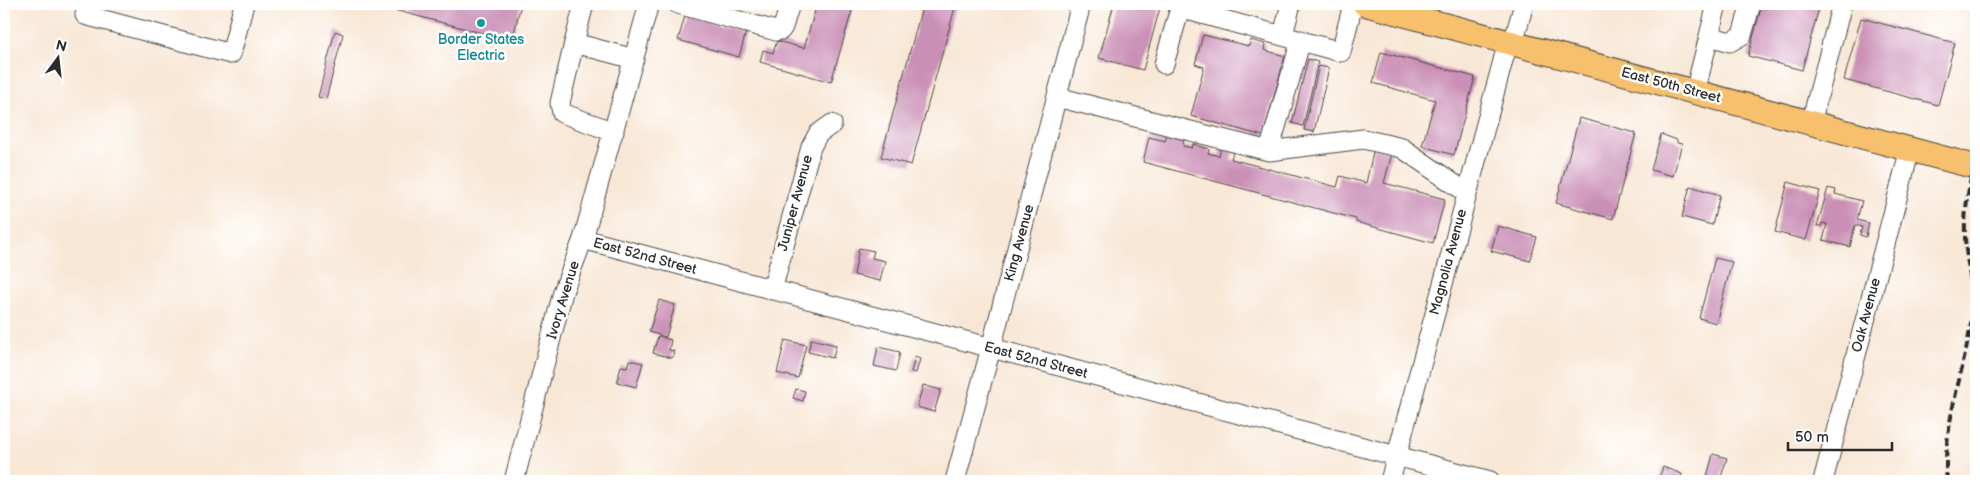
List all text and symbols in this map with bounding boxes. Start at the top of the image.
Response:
marker: Border States Electric [475,17,487,29]
place label: Border States Electric [438,31,524,64]
north arrow [32,32,82,82]
text: N [54,36,69,55]
street label: East 50th Street [1619,64,1723,107]
street label: Juniper Avenue [774,153,816,253]
street label: King Avenue [1001,203,1037,283]
street label: Magnolia Avenue [1426,207,1470,317]
street label: East 52nd Street [591,234,699,278]
street label: Ivory Avenue [543,259,583,341]
street label: Oak Avenue [1848,276,1884,354]
street label: East 52nd Street [982,338,1090,382]
scale bar [1788,420,1891,452]
text: 50 m [1795,428,1829,447]

